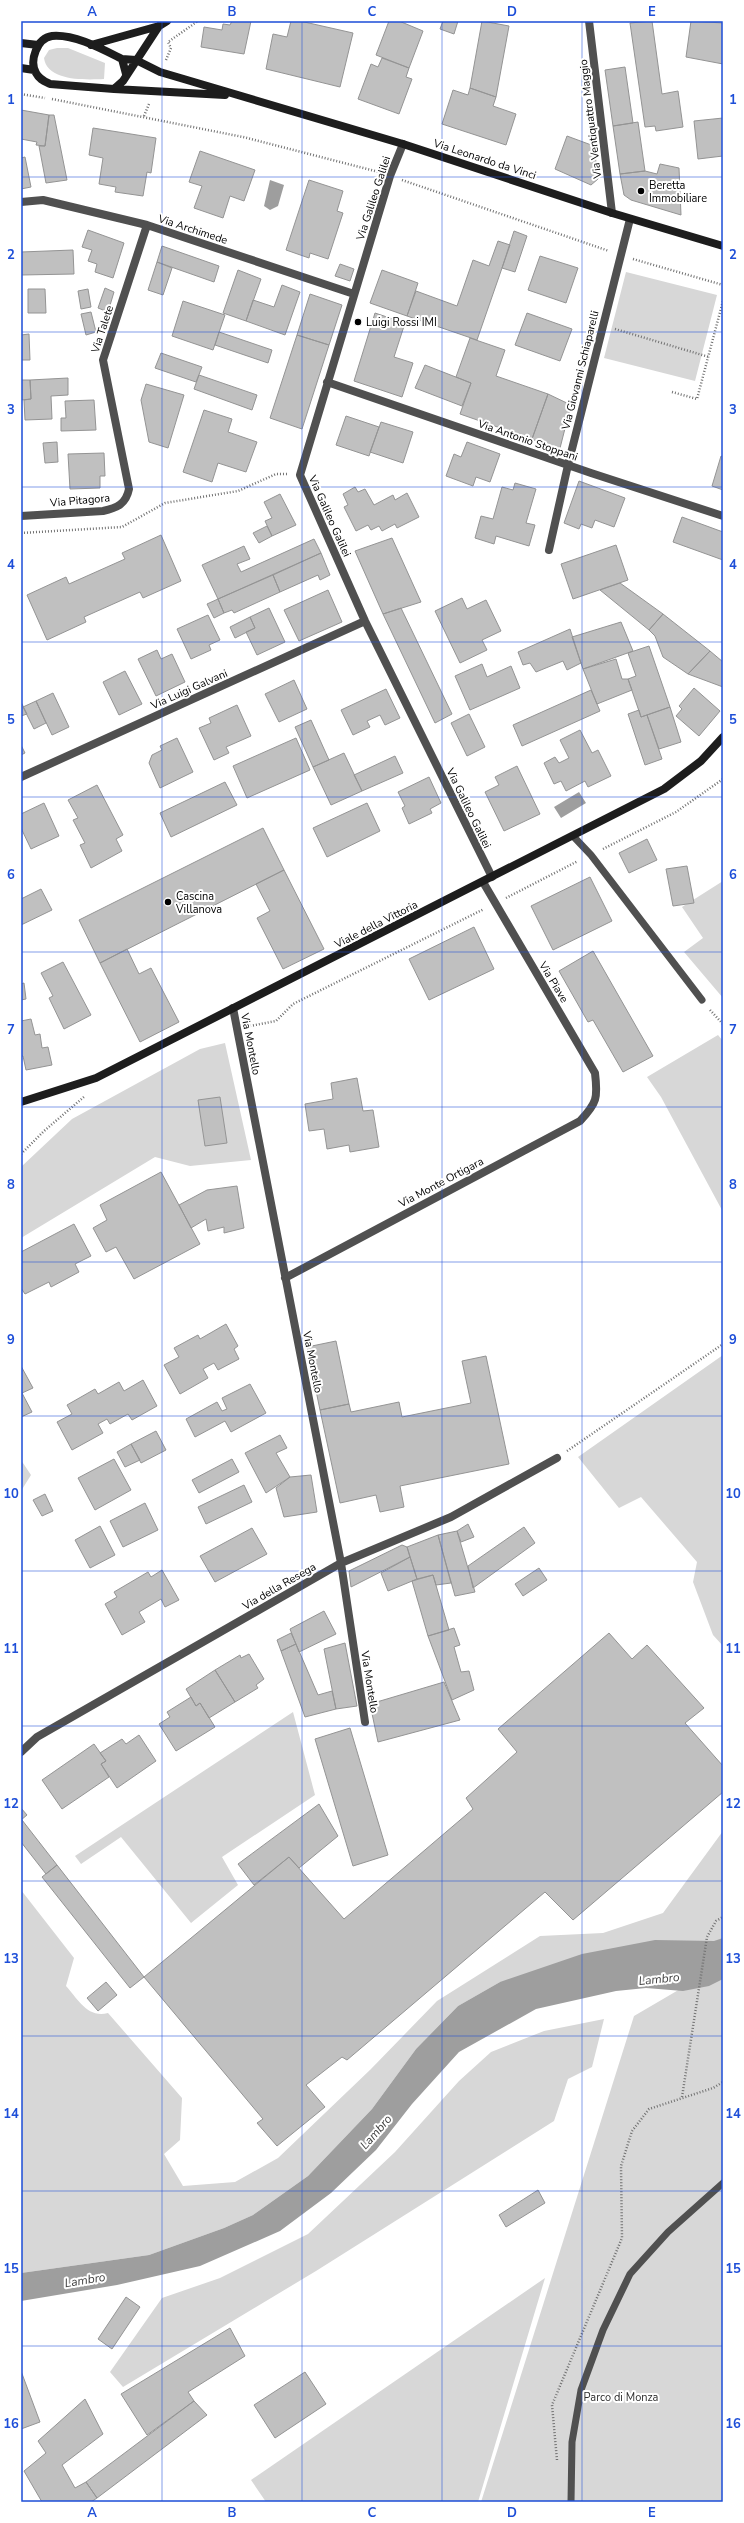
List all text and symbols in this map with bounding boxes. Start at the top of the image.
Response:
text: A [87,3,97,21]
text: B [228,3,237,21]
text: C [368,3,377,21]
text: D [507,3,517,21]
text: E [648,3,656,21]
street label: Via Ventiquattro Maggio [576,59,605,180]
text: 1 [7,91,15,109]
text: 1 [729,91,737,109]
street label: Via Leonardo da Vinci [431,135,538,183]
street label: Via Galileo Galilei [352,154,394,243]
place label: Beretta Immobiliare [649,178,707,206]
marker: Beretta Immobiliare [636,186,646,196]
street label: Via Archimede [155,211,230,248]
text: 2 [7,246,15,264]
text: 2 [729,246,737,264]
street label: Via Talete [87,303,117,356]
street label: Via Giovanni Schiaparelli [558,309,603,432]
place label: Luigi Rossi IMI [366,315,437,330]
marker: Luigi Rossi IMI [353,317,363,327]
text: 3 [7,401,15,419]
text: 3 [729,401,737,419]
street label: Via Antonio Stoppani [475,416,580,465]
street label: Via Galileo Galilei [304,472,354,559]
street label: Via Pitagora [48,490,111,511]
text: 4 [7,556,15,574]
text: 4 [729,556,737,574]
street label: Via Luigi Galvani [148,666,230,713]
text: 5 [7,711,15,729]
text: 5 [729,711,737,729]
street label: Via Galileo Galilei [442,765,495,851]
text: 6 [7,866,15,884]
text: 6 [729,866,737,884]
place label: Cascina Villanova [175,889,222,917]
marker: Cascina Villanova [163,897,173,907]
street label: Viale della Vittoria [331,897,420,952]
street label: Via Piave [535,958,572,1006]
street label: Via Montello [237,1011,264,1076]
text: 7 [7,1021,15,1039]
text: 7 [729,1021,737,1039]
street label: Via Monte Ortigara [395,1154,486,1212]
text: 8 [7,1176,15,1194]
text: 8 [729,1176,737,1194]
street label: Via Montello [299,1329,326,1394]
text: 9 [7,1331,15,1349]
text: 9 [729,1331,737,1349]
text: 10 [3,1485,19,1503]
text: 10 [725,1485,741,1503]
street label: Via della Resega [239,1559,319,1614]
text: 11 [3,1640,19,1658]
text: 11 [725,1640,741,1658]
street label: Via Montello [357,1649,382,1714]
text: 12 [3,1795,19,1813]
text: 12 [725,1795,741,1813]
text: 13 [3,1950,19,1968]
text: 13 [725,1950,741,1968]
water label: Lambro [638,1969,681,1989]
text: 14 [3,2105,19,2123]
text: 14 [725,2105,741,2123]
water label: Lambro [356,2111,396,2153]
text: 15 [3,2260,19,2278]
text: 15 [725,2260,741,2278]
water label: Lambro [63,2269,107,2291]
park label: Parco di Monza [584,2390,659,2405]
text: 16 [3,2415,19,2433]
text: 16 [725,2415,741,2433]
text: A [87,2504,97,2522]
text: B [228,2504,237,2522]
text: C [368,2504,377,2522]
text: D [507,2504,517,2522]
text: E [648,2504,656,2522]

